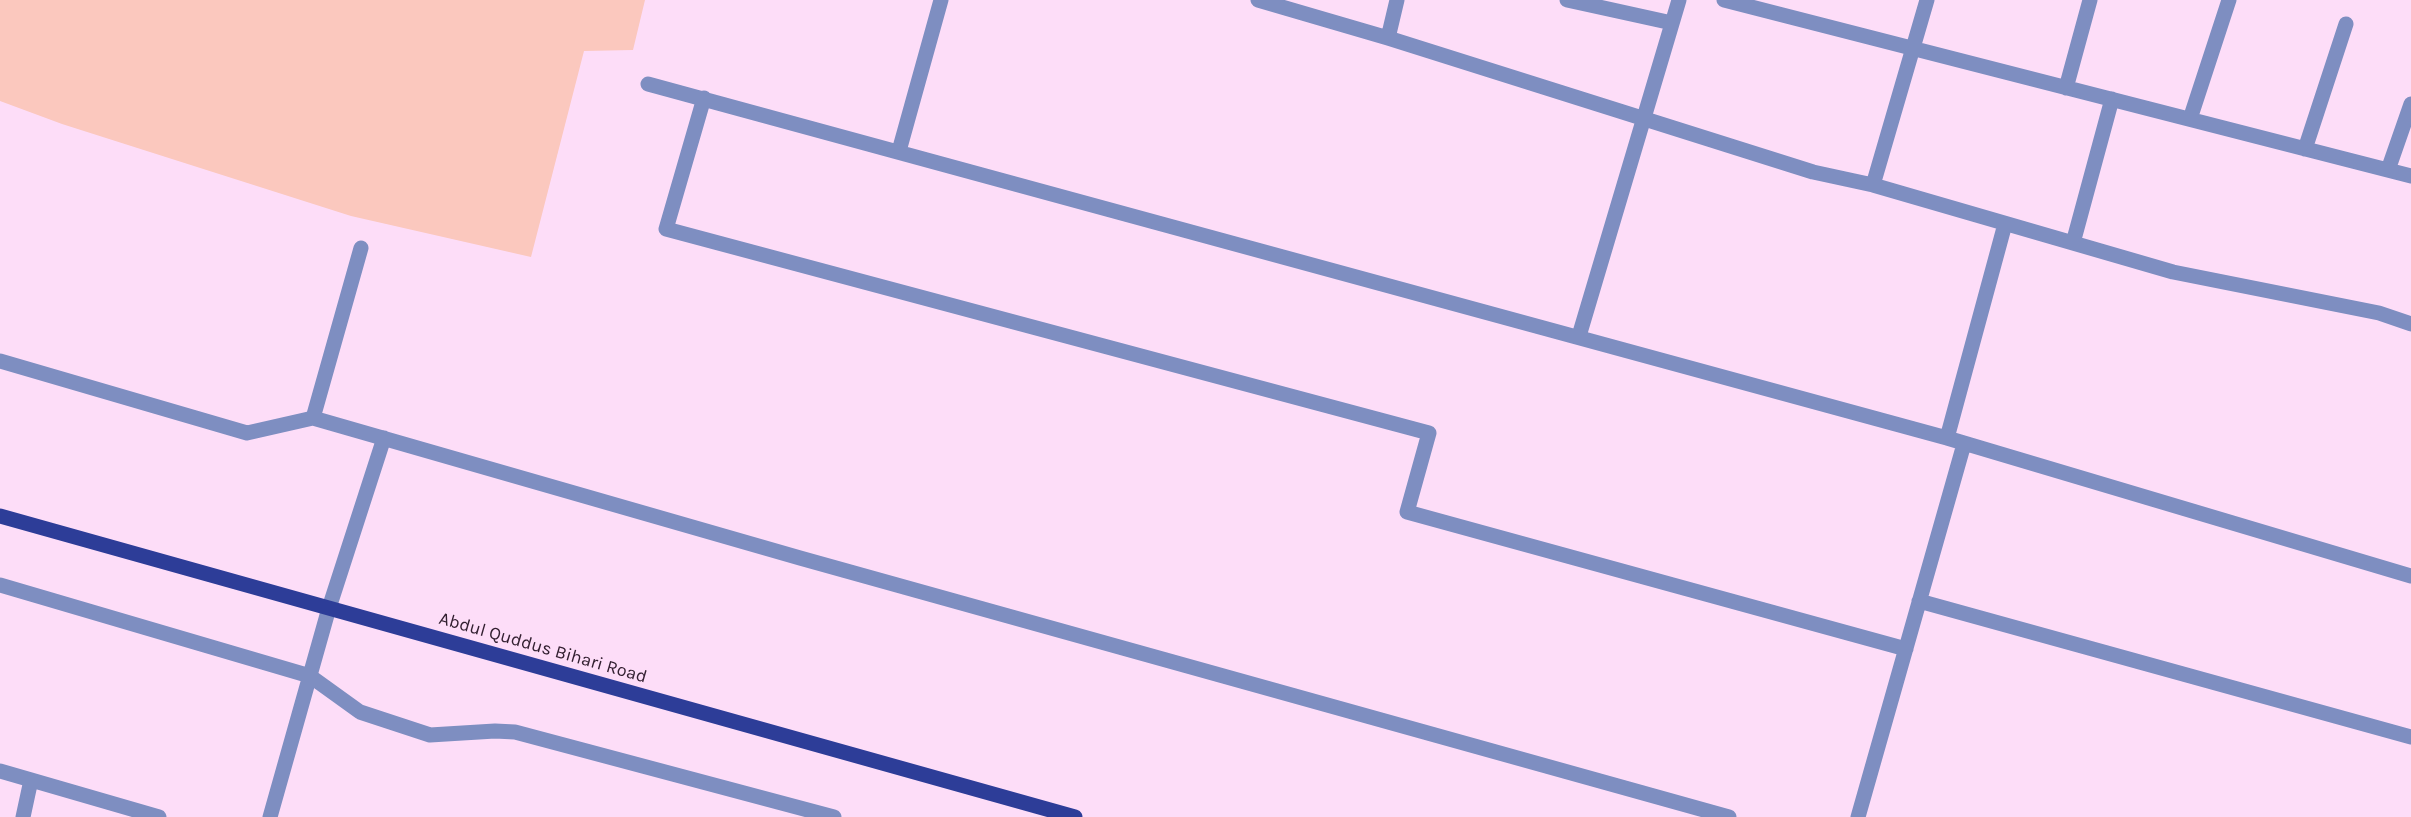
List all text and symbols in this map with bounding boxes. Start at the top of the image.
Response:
street label: Abdul Quddus Bihari Road [437,608,649,688]

